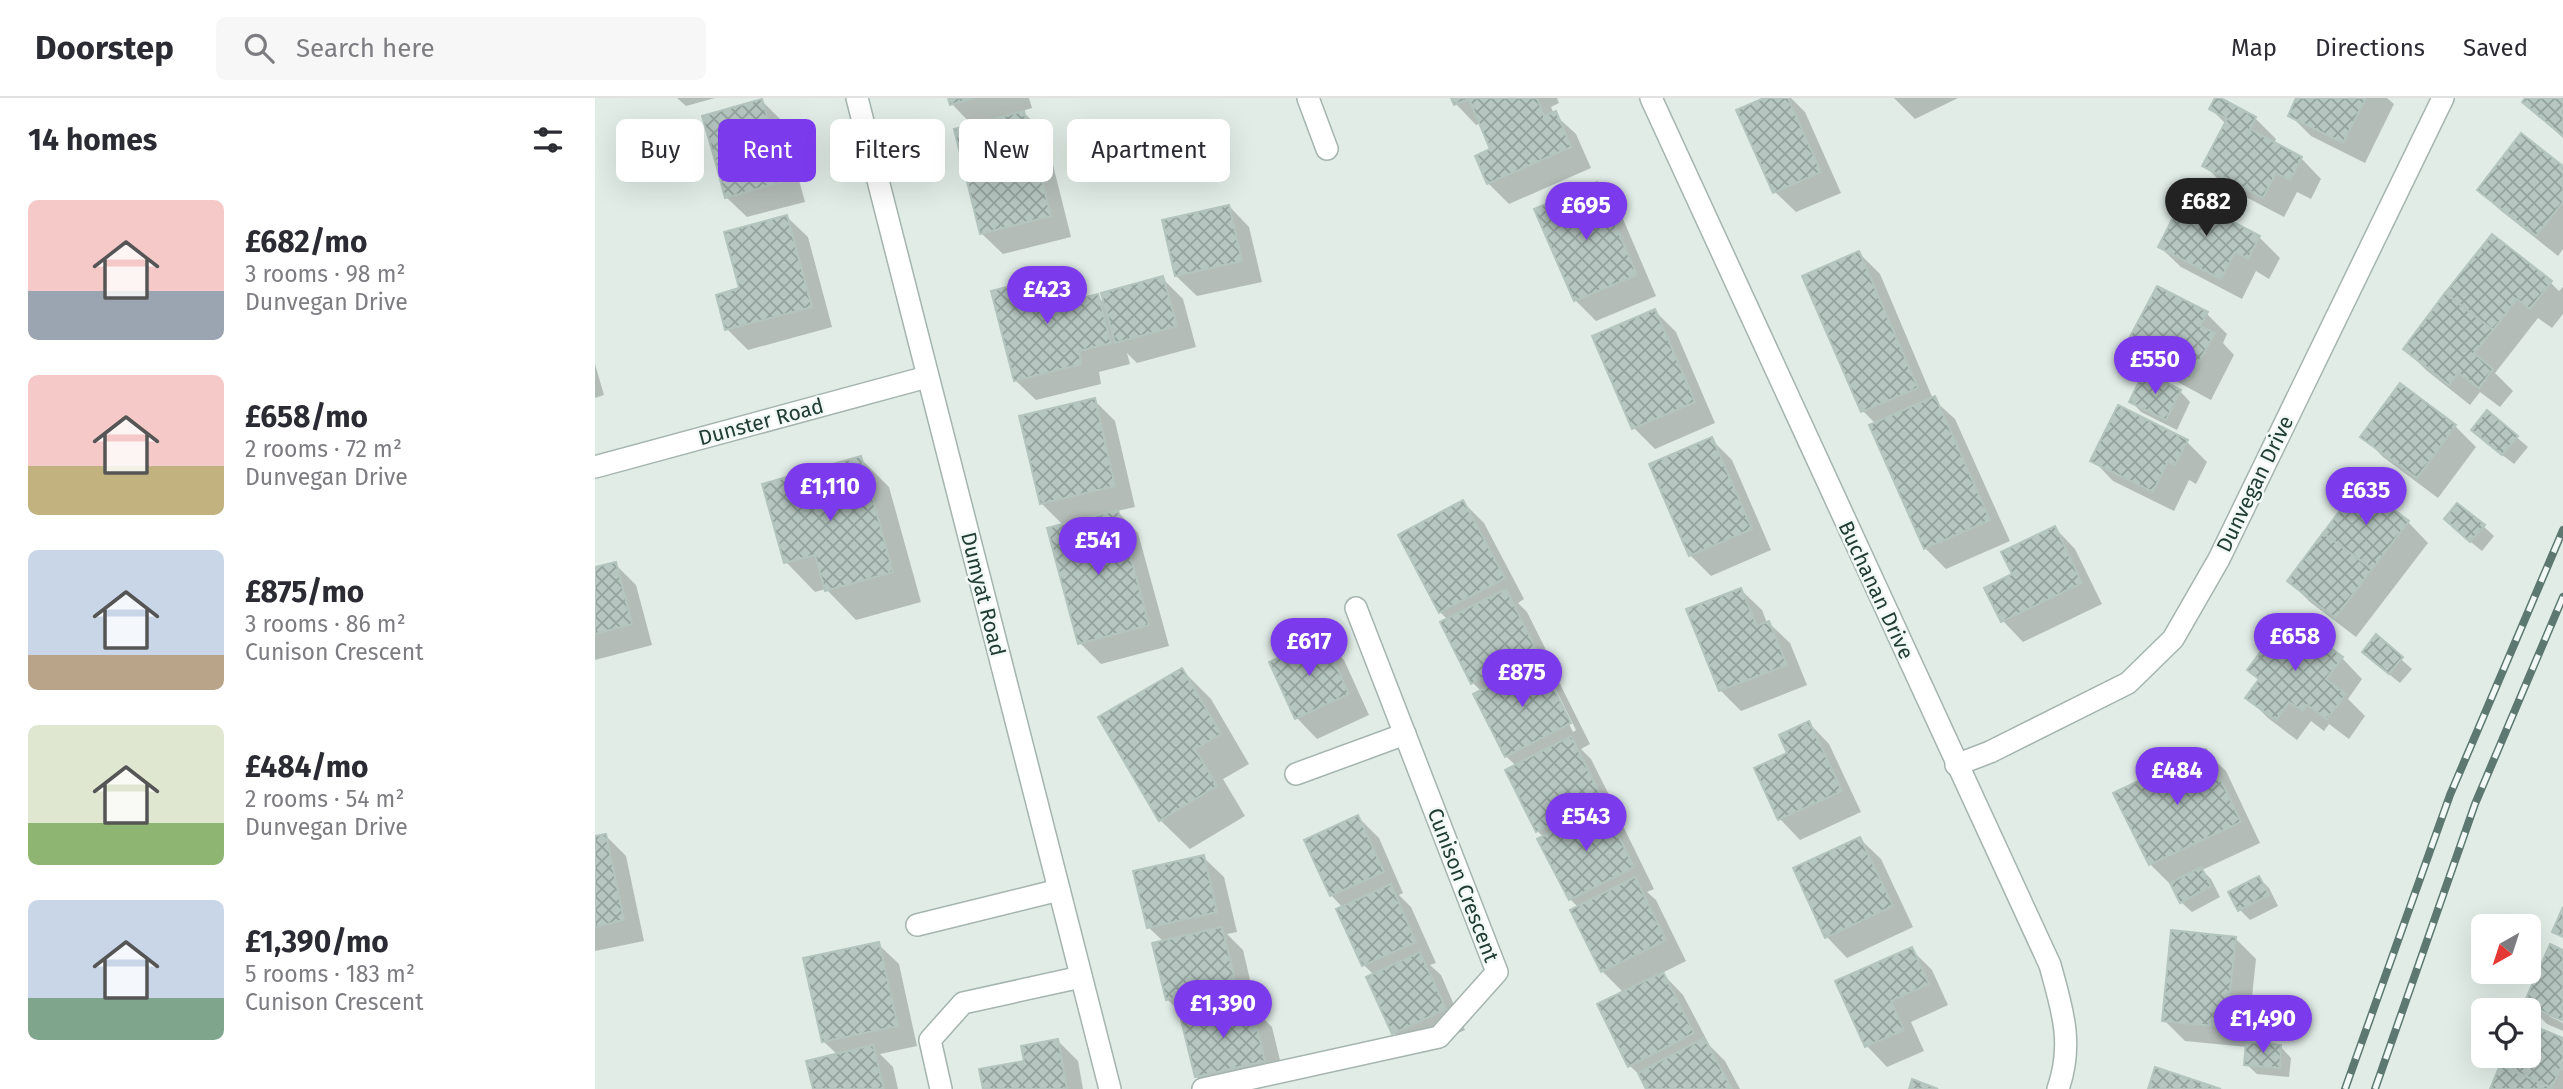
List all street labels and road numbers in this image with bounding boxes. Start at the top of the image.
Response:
street label: Dunster Road [695,393,827,451]
street label: Dunvegan Drive [2211,411,2299,557]
street label: Buchanan Drive [1833,517,1919,663]
street label: Dumyat Road [955,529,1011,659]
street label: Cunison Crescent [1422,804,1504,966]

